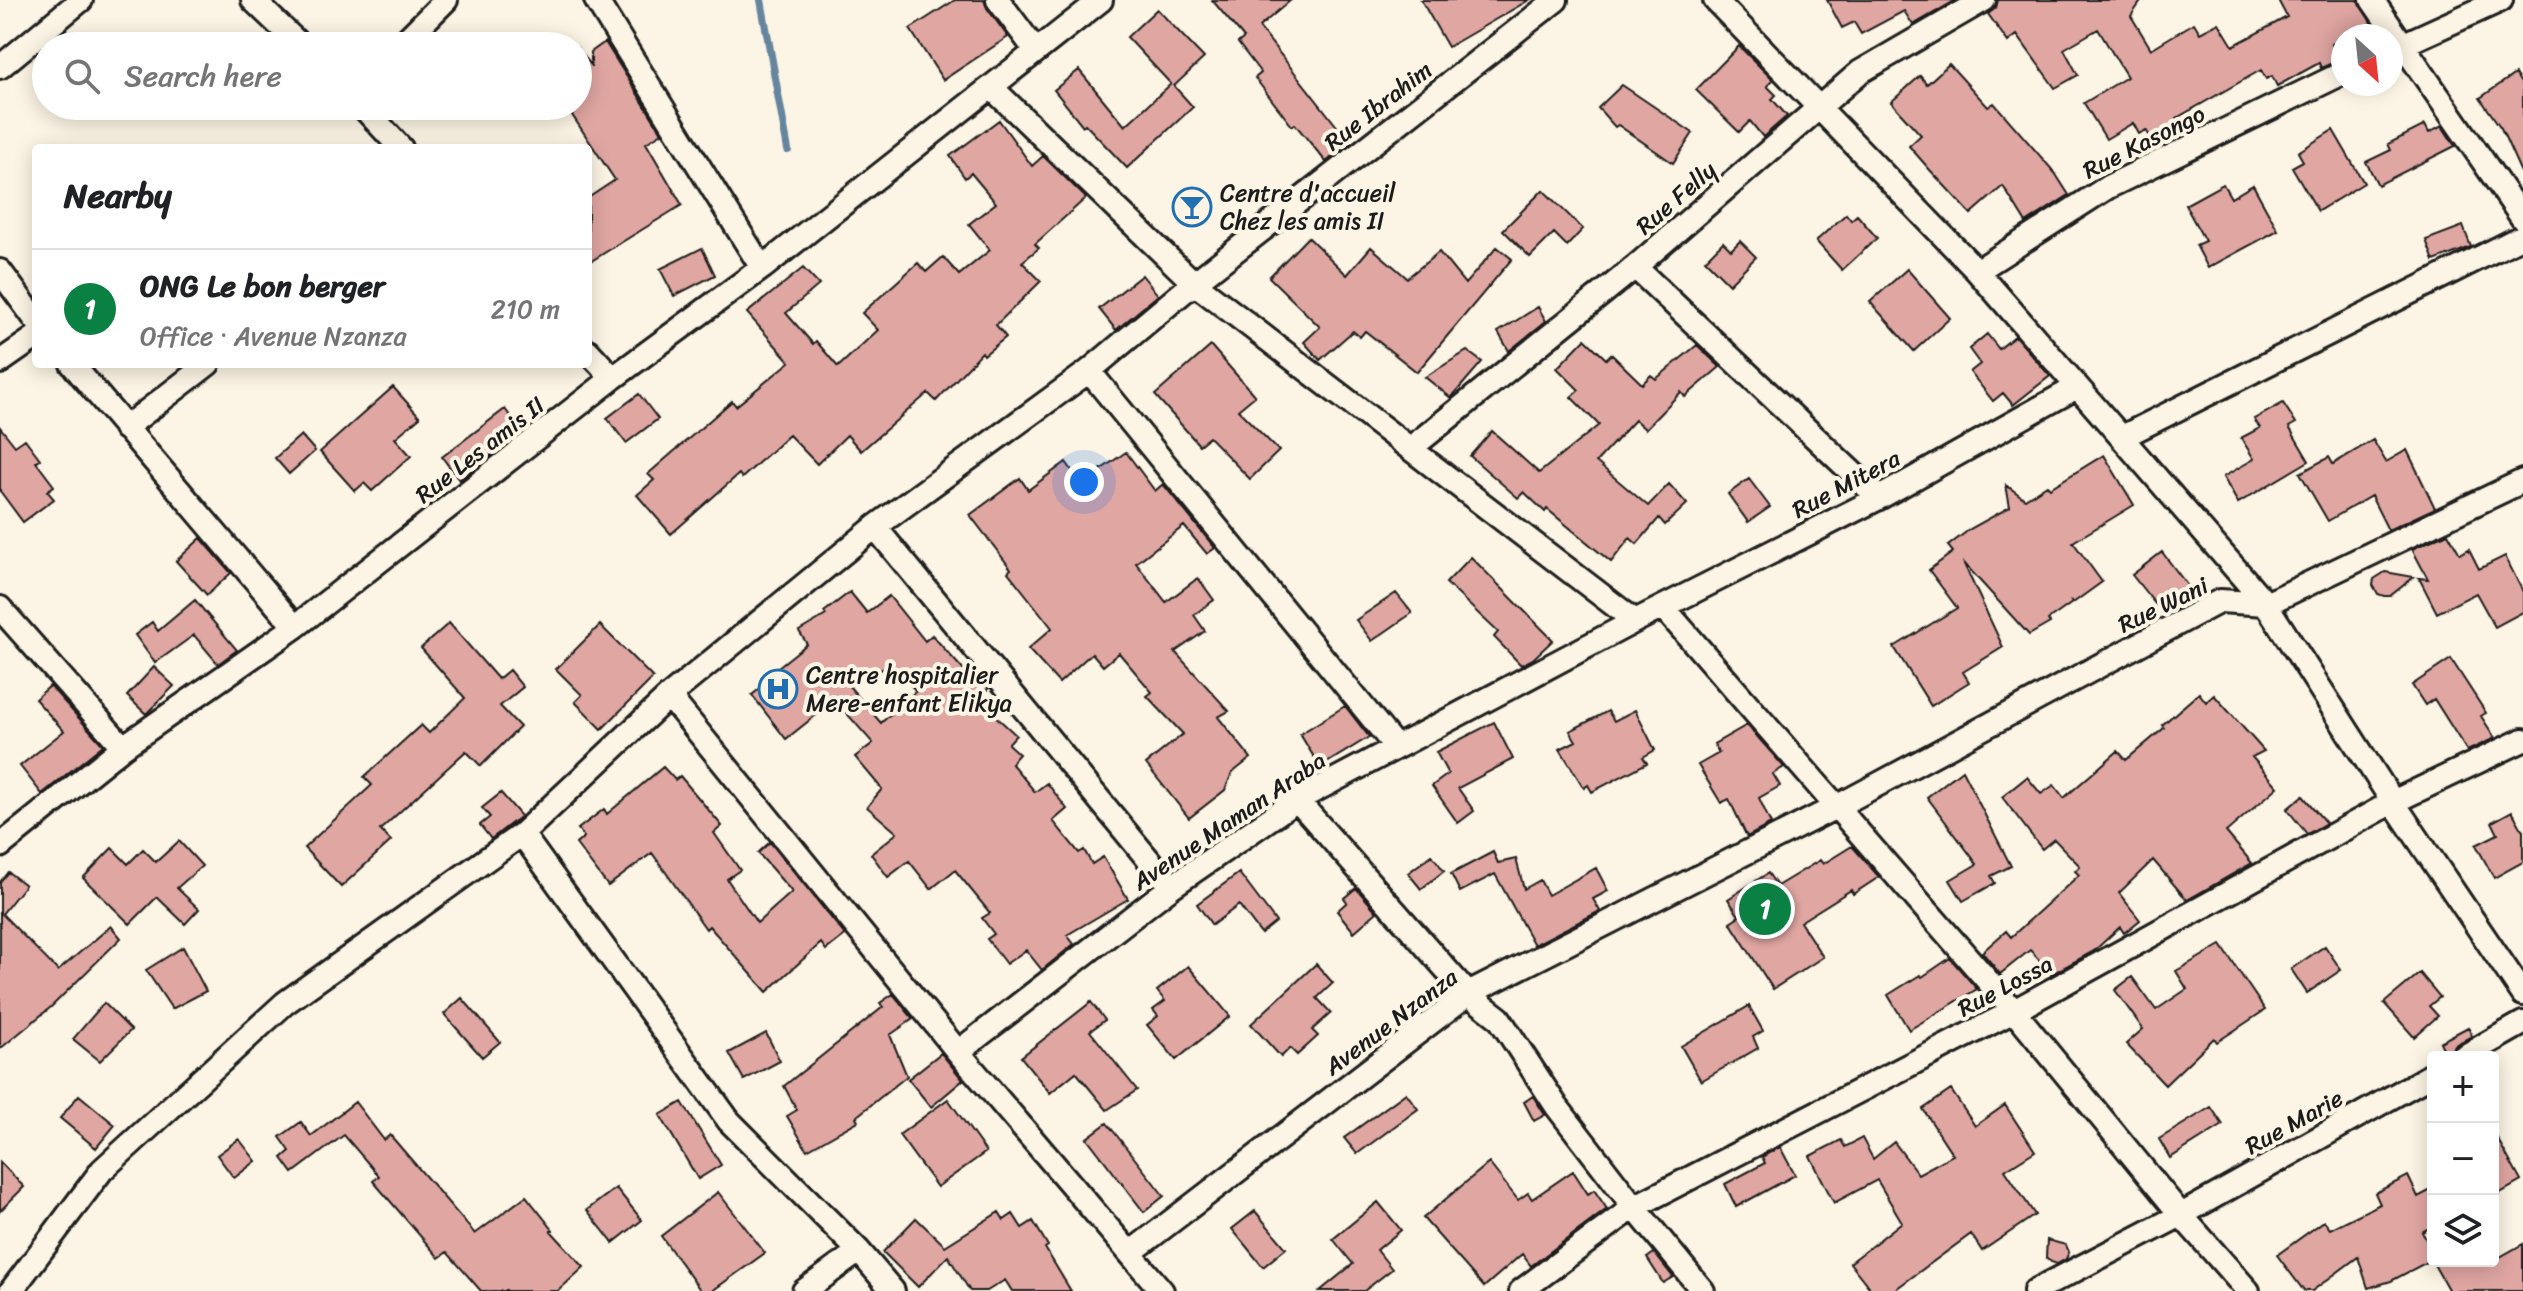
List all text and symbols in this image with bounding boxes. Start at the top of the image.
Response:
north arrow [2331,24,2403,96]
search box [32,32,592,120]
text: Search here [124,49,282,103]
street label: Rue Ibrahim [1315,50,1441,162]
icon: search [60,54,104,98]
street label: Rue Kasongo [2075,93,2213,191]
street label: Rue Felly [1626,150,1727,246]
text: Nearby [64,166,172,226]
place label: Centre d'accueil Chez les amis II [1220,172,1397,242]
bar icon: Centre d'accueil Chez les amis II [1171,186,1213,228]
text: ONG Le bon berger [140,259,385,313]
text: 1 [84,286,96,332]
text: 210 m [491,286,560,332]
text: Office · Avenue Nzanza [140,313,406,359]
street label: Rue Les amis II [406,385,555,515]
street label: Rue Mitera [1784,437,1909,530]
your location [1064,462,1104,502]
street label: Rue Wani [2110,564,2217,645]
place label: Centre hospitalier Mere-enfant Elikya [806,654,1012,724]
hospital icon: Centre hospitalier Mere-enfant Elikya [757,668,799,710]
street label: Avenue Maman Araba [1122,740,1335,902]
pin: 1 [1739,879,1791,939]
street label: Rue Lossa [1950,943,2060,1029]
street label: Avenue Nzanza [1314,957,1468,1087]
map controls [2427,1051,2499,1267]
button: + [2427,1051,2499,1123]
street label: Rue Marie [2237,1078,2351,1166]
button: − [2427,1123,2499,1195]
button: layers [2427,1195,2499,1267]

